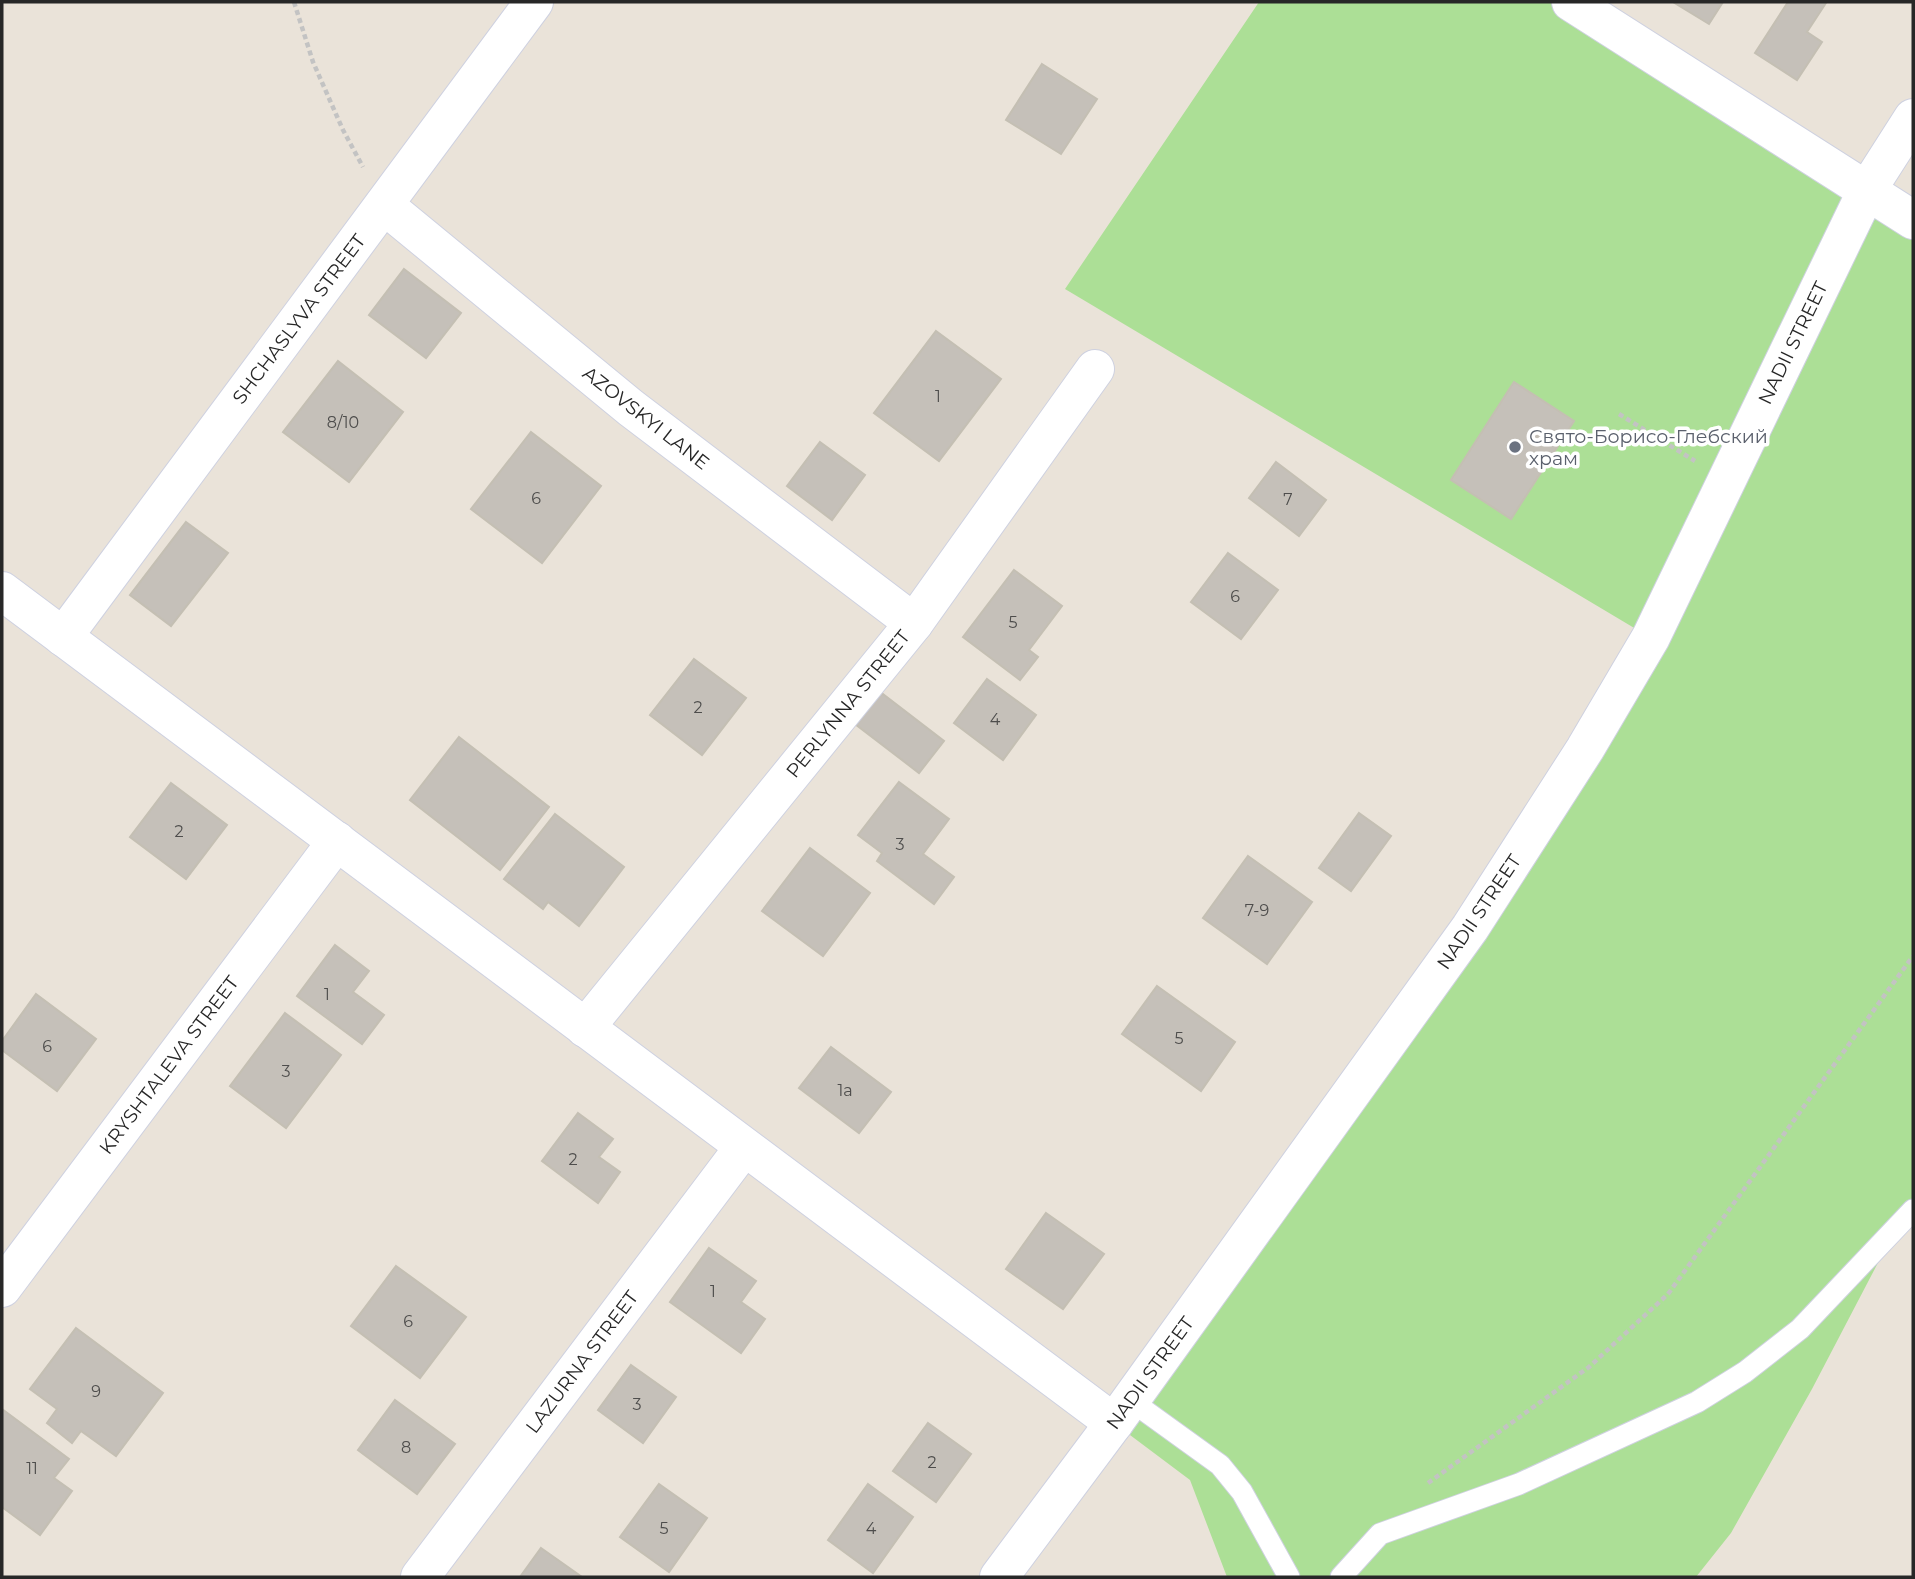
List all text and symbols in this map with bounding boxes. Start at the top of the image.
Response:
street label: SHCHASLYVA STREET [228,230,370,408]
street label: NADII STREET [1753,278,1833,408]
street label: AZOVSKYI LANE [578,361,714,475]
house number: 1 [935,387,941,406]
house number: 8/10 [327,413,359,432]
place label: Свято-Борисо-Глебский храм [1529,425,1768,470]
marker: Свято-Борисо-Глебский храм [1507,439,1523,455]
house number: 6 [531,489,541,508]
house number: 7 [1283,490,1293,509]
house number: 6 [1230,587,1240,606]
house number: 5 [1008,613,1018,632]
street label: PERLYNNA STREET [781,625,915,783]
house number: 2 [693,698,703,717]
house number: 4 [990,710,1001,729]
house number: 2 [174,822,184,841]
house number: 3 [895,835,905,854]
street label: NADII STREET [1432,850,1526,974]
house number: 7-9 [1245,901,1269,920]
street label: KRYSHTALEVA STREET [94,971,244,1159]
house number: 1 [324,985,330,1004]
house number: 5 [1174,1029,1184,1048]
house number: 6 [42,1037,52,1056]
house number: 3 [281,1062,291,1081]
house number: 1а [837,1081,853,1100]
house number: 2 [568,1150,578,1169]
house number: 1 [710,1282,716,1301]
street label: LAZURNA STREET [521,1286,643,1438]
house number: 6 [403,1312,413,1331]
street label: NADII STREET [1101,1312,1199,1434]
house number: 9 [91,1382,101,1401]
house number: 3 [632,1395,642,1414]
house number: 8 [401,1438,411,1457]
house number: 2 [927,1453,937,1472]
house number: 11 [26,1459,38,1478]
house number: 5 [659,1519,669,1538]
house number: 4 [866,1519,877,1538]

